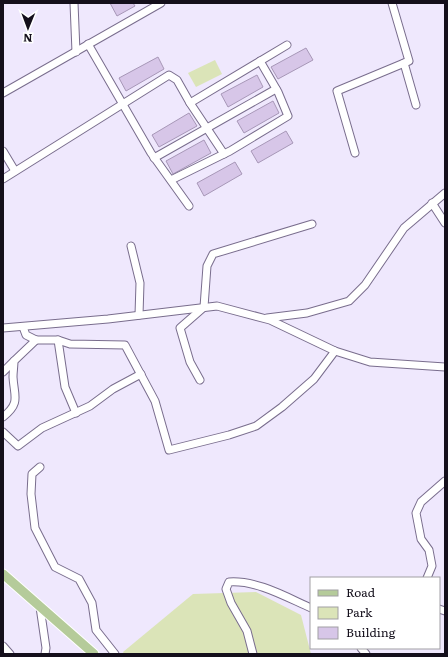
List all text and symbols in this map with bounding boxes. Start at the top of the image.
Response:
north arrow [8,8,48,48]
text: N [23,31,33,47]
legend [310,577,440,649]
text: Road [346,583,376,601]
text: Park [346,603,373,621]
text: Building [346,623,396,641]

